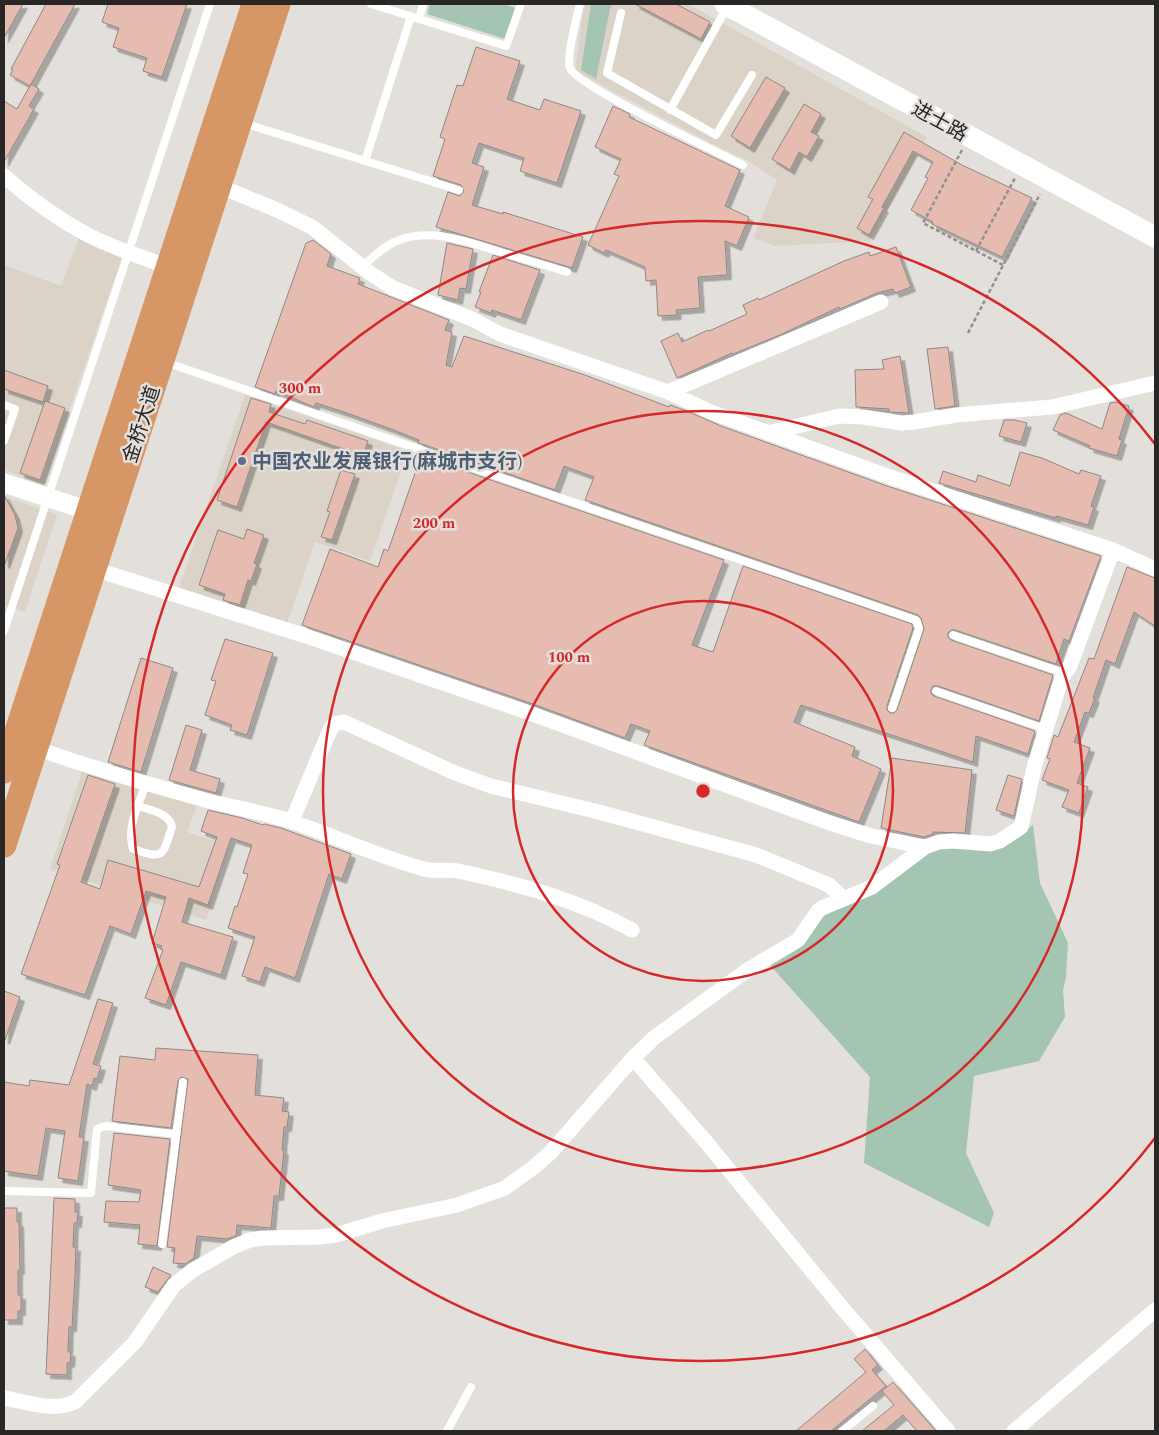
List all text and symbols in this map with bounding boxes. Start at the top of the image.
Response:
street label: 进士路 [906,94,973,150]
text: 300 m [279,377,322,400]
street label: 金桥大道 [115,382,169,467]
place label: 中国农业发展银行(麻城市支行) [252,447,522,477]
marker: 中国农业发展银行(麻城市支行) [236,455,248,467]
text: 200 m [413,512,456,535]
text: 100 m [548,646,591,669]
centre of rings [694,782,712,800]

